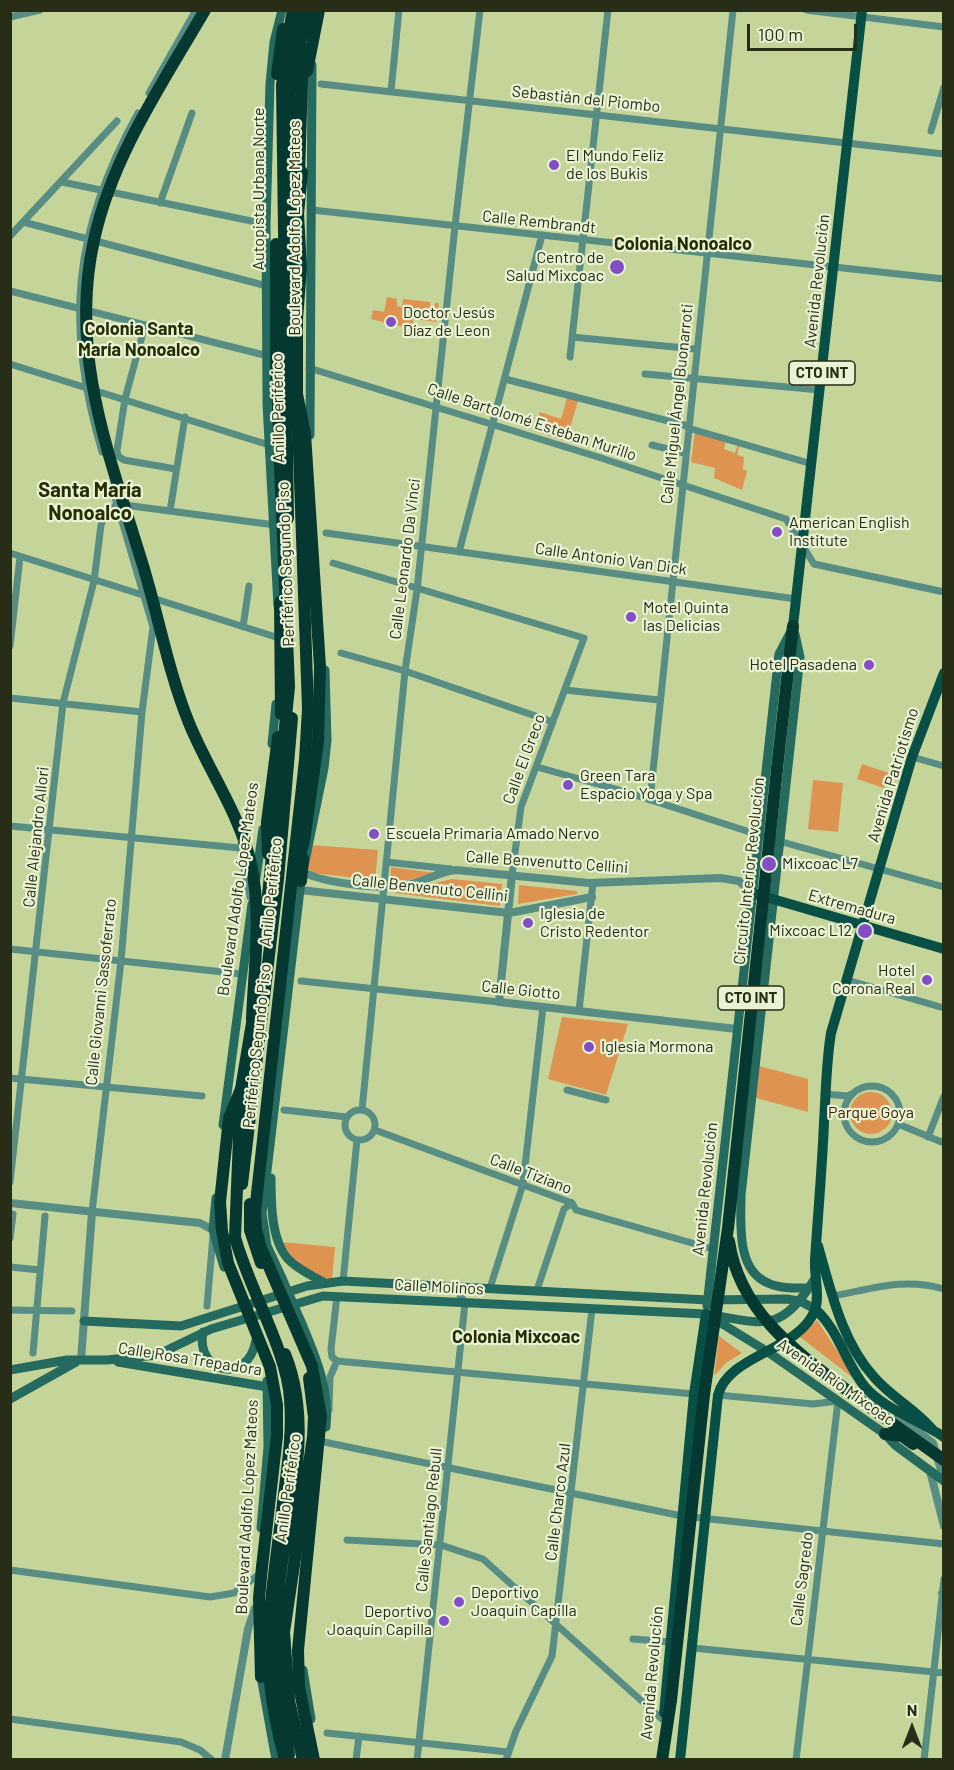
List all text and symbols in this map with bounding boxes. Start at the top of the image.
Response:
scale bar [750,12,860,50]
text: 100 m [758,23,803,45]
street label: Sebastián del Piombo [511,82,661,116]
street label: Autopista Urbana Norte [249,107,269,271]
street label: Boulevard Adolfo López Mateos [285,120,305,336]
place label: El Mundo Feliz de los Bukis [566,146,664,184]
marker: El Mundo Feliz de los Bukis [547,158,561,172]
street label: Calle Rembrandt [481,206,597,238]
street label: Avenida Revolución [800,213,834,349]
district label: Colonia Nonoalco [614,233,752,255]
place label: Centro de Salud Mixcoac [506,248,604,286]
marker: Centro de Salud Mixcoac [608,258,626,276]
place label: Doctor Jesús Díaz de Leon [403,303,495,341]
street label: Calle Miguel Ángel Buonarroti [657,303,697,505]
marker: Doctor Jesús Díaz de Leon [384,315,398,329]
district label: Colonia Santa María Nonoalco [78,318,200,360]
street label: Anillo Periférico [267,353,289,463]
road number: CTO INT [789,361,855,385]
street label: Calle Bartolomé Esteban Murillo [425,379,639,465]
street label: Calle Leonardo Da Vinci [386,477,424,641]
district label: Santa María Nonoalco [38,478,142,525]
street label: Periférico Segundo Piso [274,481,298,647]
place label: American English Institute [789,513,910,551]
marker: American English Institute [770,525,784,539]
street label: Calle Antonio Van Dick [534,539,688,579]
place label: Motel Quinta las Delicias [643,598,729,636]
marker: Motel Quinta las Delicias [624,610,638,624]
place label: Hotel Pasadena [749,655,857,675]
marker: Hotel Pasadena [862,658,876,672]
street label: Avenida Patriotismo [863,706,923,844]
street label: Calle El Greco [499,711,549,807]
street label: Calle Alejandro Allori [19,766,53,908]
place label: Green Tara Espacio Yoga y Spa [580,766,712,804]
street label: Circuito Interior Revolución [730,776,768,966]
marker: Green Tara Espacio Yoga y Spa [561,778,575,792]
street label: Boulevard Adolfo López Mateos [214,781,262,997]
place label: Escuela Primaria Amado Nervo [386,824,599,844]
marker: Escuela Primaria Amado Nervo [367,827,381,841]
street label: Anillo Periférico [256,836,286,948]
street label: Calle Benvenutto Cellini [465,847,629,877]
place label: Mixcoac L7 [782,854,858,874]
marker: Mixcoac L7 [760,855,778,873]
street label: Calle Benvenuto Cellini [351,870,509,906]
street label: Extremadura [806,885,898,929]
street label: Calle Giovanni Sassoferrato [82,897,120,1087]
place label: Iglesia de Cristo Redentor [540,904,649,942]
marker: Iglesia de Cristo Redentor [521,916,535,930]
place label: Mixcoac L12 [769,921,852,941]
marker: Mixcoac L12 [856,922,874,940]
place label: Hotel Corona Real [832,961,915,999]
street label: Periférico Segundo Piso [239,963,275,1129]
marker: Hotel Corona Real [920,973,934,987]
street label: Calle Giotto [480,976,562,1004]
road number: CTO INT [718,986,784,1010]
place label: Iglesia Mormona [601,1037,714,1057]
marker: Iglesia Mormona [582,1040,596,1054]
park label: Parque Goya [828,1103,914,1123]
street label: Avenida Revolución [688,1121,722,1257]
street label: Calle Tiziano [487,1150,575,1198]
street label: Calle Molinos [394,1275,484,1299]
district label: Colonia Mixcoac [452,1326,580,1348]
street label: Avenida Río Mixcoac [773,1334,899,1430]
street label: Calle Rosa Trepadora [117,1338,263,1380]
street label: Boulevard Adolfo López Mateos [232,1399,262,1615]
street label: Anillo Periférico [271,1432,305,1544]
street label: Calle Charco Azul [541,1442,575,1562]
street label: Calle Santiago Rebull [412,1447,446,1593]
street label: Calle Sagredo [787,1531,817,1627]
place label: Deportivo Joaquin Capilla [471,1583,577,1621]
marker: Deportivo Joaquin Capilla [452,1595,466,1609]
place label: Deportivo Joaquín Capilla [327,1602,432,1640]
street label: Avenida Revolución [637,1605,667,1741]
marker: Deportivo Joaquín Capilla [437,1614,451,1628]
north arrow [882,1698,942,1758]
text: N [907,1700,917,1719]

